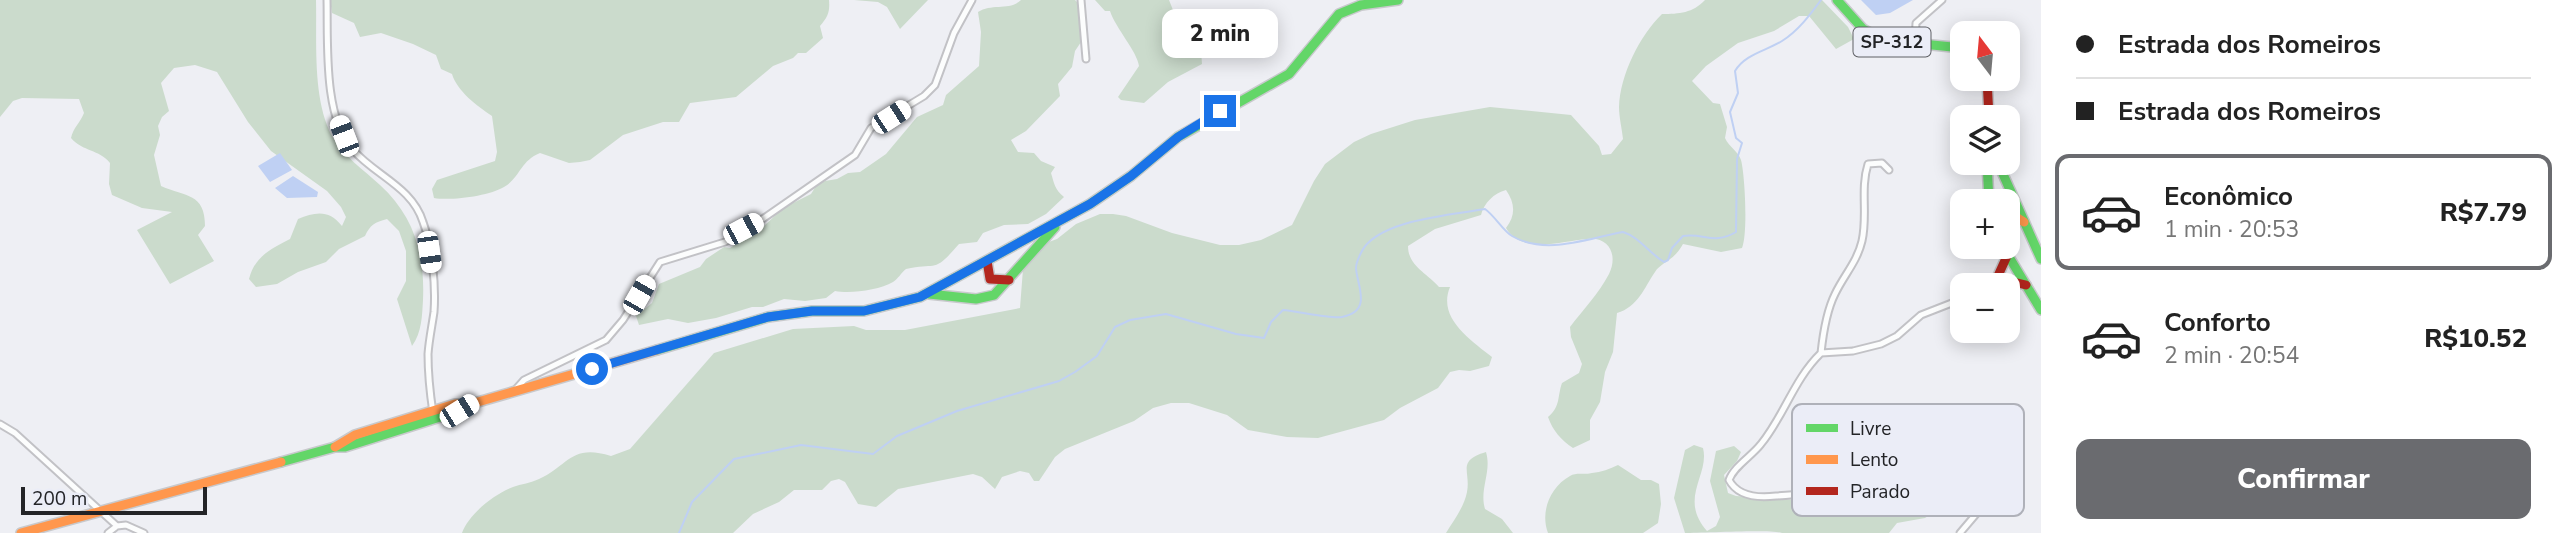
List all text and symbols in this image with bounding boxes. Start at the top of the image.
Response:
callout: 2 min [1162,10,1278,58]
text: 2 min [1190,18,1250,49]
north arrow [1950,21,2020,91]
map controls [1950,21,2020,343]
text: Estrada dos Romeiros [2118,27,2381,62]
road number: SP-312 [1854,28,1930,56]
text: Estrada dos Romeiros [2118,94,2381,129]
route end [1204,95,1236,127]
car [868,97,915,137]
button: layers [1950,105,2020,175]
car [327,113,362,159]
text: Econômico [2164,179,2293,214]
icon: car [2080,181,2143,244]
button: + [1950,189,2020,259]
text: R$7.79 [2440,195,2527,230]
car [720,210,767,248]
text: 1 min · 20:53 [2164,214,2299,245]
car [416,230,443,274]
car [620,272,659,318]
button: − [1950,273,2020,343]
text: Conforto [2164,305,2271,340]
icon: car [2080,307,2143,370]
text: R$10.52 [2424,321,2527,356]
text: 2 min · 20:54 [2164,340,2299,371]
route start [576,353,608,385]
car [436,391,483,431]
legend [1792,404,2024,516]
text: Livre [1850,416,1891,442]
button: Confirmar [2076,439,2531,519]
text: Lento [1850,447,1898,473]
text: Parado [1850,479,1910,505]
scale bar [21,484,206,516]
text: 200 m [32,486,87,512]

